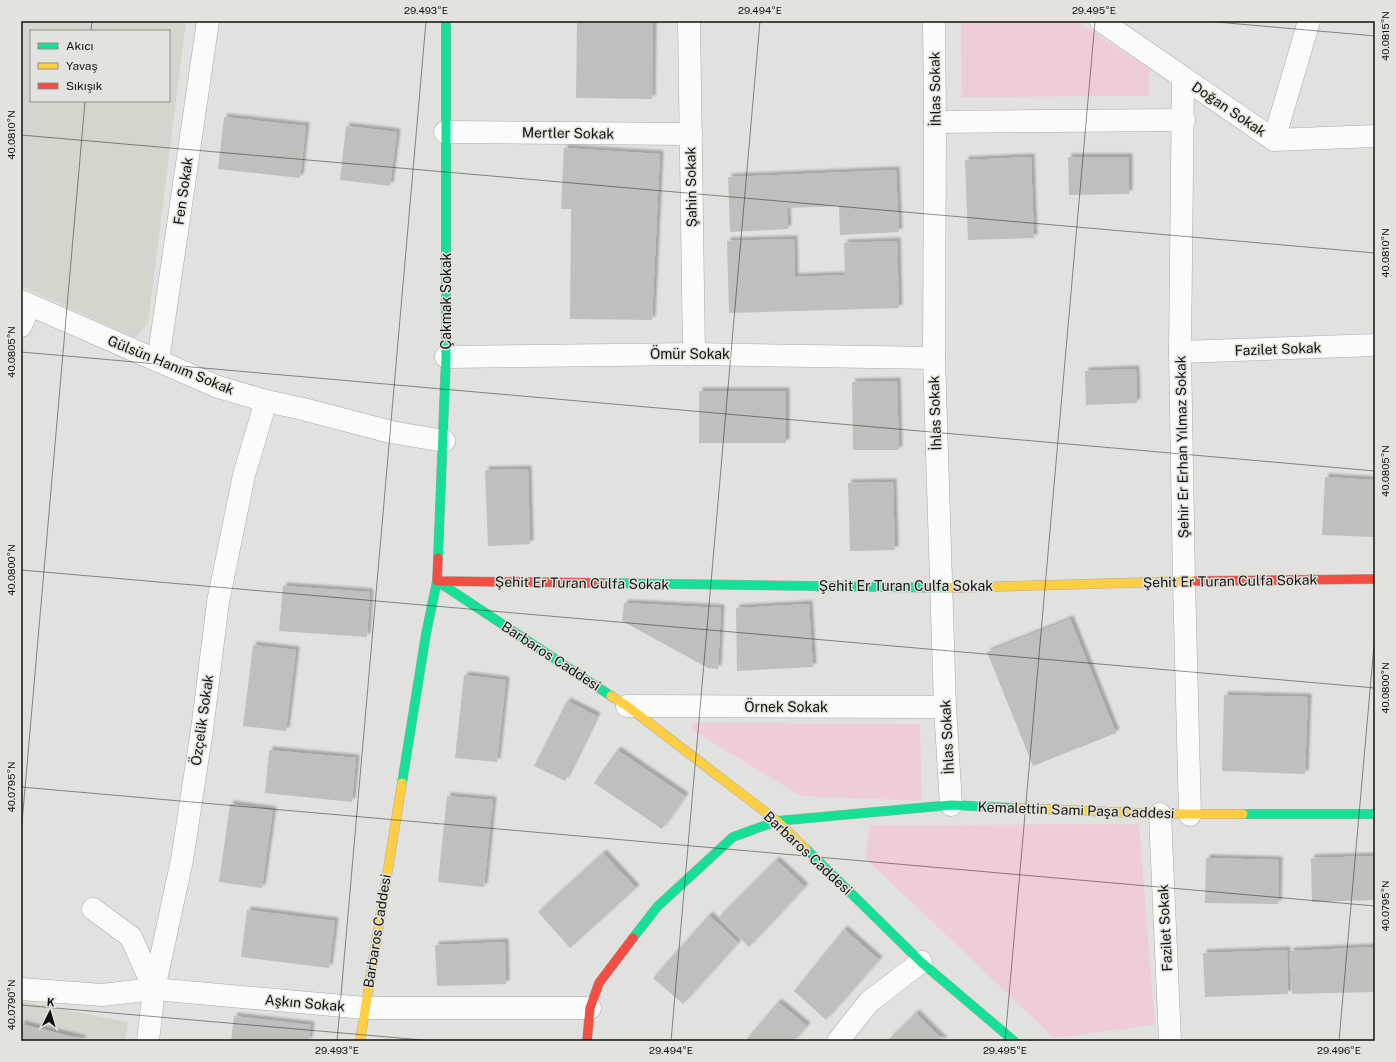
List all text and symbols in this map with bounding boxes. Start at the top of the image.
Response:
text: 29.493°E [404,4,448,16]
text: 29.494°E [738,4,782,16]
text: 29.495°E [1072,4,1116,16]
text: 40.0815°N [1379,11,1391,61]
legend [30,30,170,102]
text: Akıcı [66,39,94,53]
street label: İhlas Sokak [924,51,944,127]
text: Yavaş [66,59,98,73]
street label: Doğan Sokak [1189,78,1269,140]
text: Sıkışık [66,79,103,93]
text: 40.0810°N [5,110,17,160]
street label: Mertler Sokak [522,124,614,142]
street label: Şahin Sokak [682,146,700,228]
street label: Fen Sokak [170,156,196,226]
text: 40.0810°N [1379,228,1391,278]
street label: Çakmak Sokak [438,252,454,349]
text: 40.0805°N [5,326,17,378]
street label: Gülsün Hanım Sokak [105,332,237,398]
street label: Fazilet Sokak [1234,339,1322,359]
street label: Ömür Sokak [650,344,730,362]
street label: Şehir Er Erhan Yılmaz Sokak [1172,355,1192,539]
street label: İhlas Sokak [924,375,944,451]
text: 40.0805°N [1379,445,1391,497]
text: 40.0800°N [5,544,17,596]
street label: Şehit Er Turan Culfa Sokak [1143,571,1317,591]
street label: Şehit Er Turan Culfa Sokak [495,573,669,593]
street label: Şehit Er Turan Culfa Sokak [819,578,993,594]
street label: Barbaros Caddesi [499,618,603,694]
text: 40.0800°N [1379,662,1391,714]
street label: Özçelik Sokak [186,673,216,767]
street label: Örnek Sokak [744,697,828,715]
street label: İhlas Sokak [935,699,957,775]
text: 40.0795°N [5,761,17,813]
street label: Kemalettin Sami Paşa Caddesi [977,799,1175,821]
street label: Barbaros Caddesi [761,808,855,898]
street label: Barbaros Caddesi [360,873,394,989]
text: 40.0795°N [1379,880,1391,932]
street label: Fazilet Sokak [1155,884,1175,972]
text: 40.0790°N [5,980,17,1030]
north arrow [30,992,70,1032]
street label: Aşkın Sokak [264,992,346,1014]
text: K [46,996,55,1008]
text: 29.493°E [315,1044,359,1056]
text: 29.494°E [649,1044,693,1056]
text: 29.495°E [983,1044,1027,1056]
text: 29.496°E [1317,1044,1361,1056]

